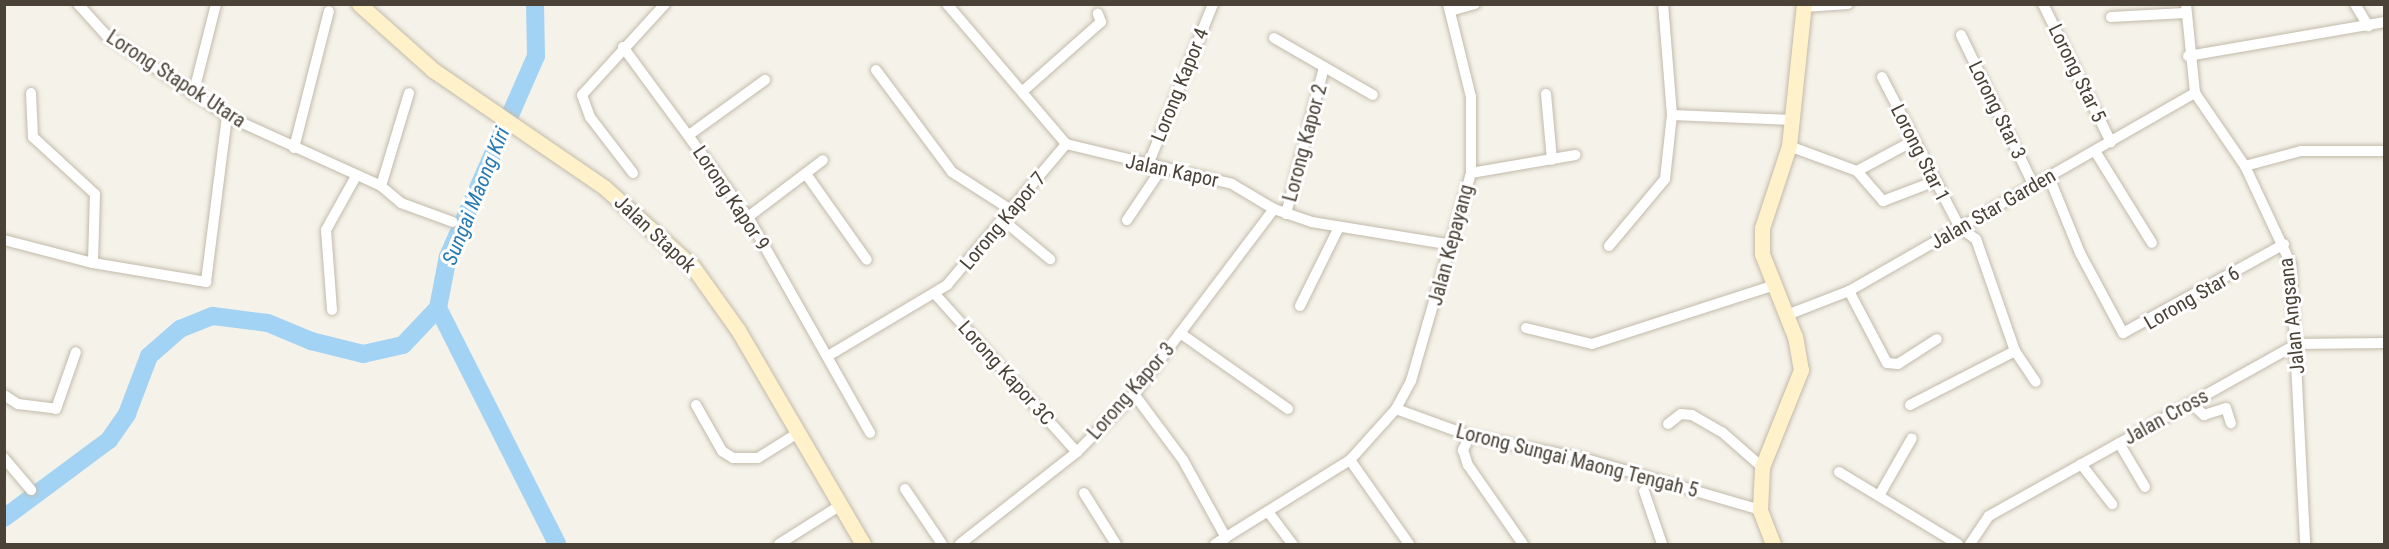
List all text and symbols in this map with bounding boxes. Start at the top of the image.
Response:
street label: Lorong Star 5 [2043,20,2111,126]
street label: Lorong Stapok Utara [102,25,250,133]
street label: Lorong Kapor 4 [1146,25,1214,145]
street label: Lorong Star 3 [1963,57,2031,163]
street label: Lorong Kapor 2 [1278,82,1332,204]
street label: Lorong Star 1 [1885,100,1955,206]
water label: Sungai Maong Kiri [437,123,515,269]
street label: Lorong Kapor 9 [687,141,775,255]
street label: Jalan Kapor [1123,149,1221,193]
street label: Jalan Star Garden [1926,163,2060,255]
street label: Lorong Kapor 7 [955,167,1051,275]
street label: Jalan Kepayang [1423,182,1479,308]
street label: Jalan Stapok [609,190,701,278]
street label: Jalan Angsana [2274,257,2310,375]
street label: Lorong Star 6 [2140,261,2244,335]
street label: Lorong Kapor 3C [953,316,1059,430]
street label: Lorong Kapor 3 [1082,338,1180,444]
street label: Jalan Cross [2119,384,2213,450]
street label: Lorong Sungai Maong Tengah 5 [1453,419,1701,503]

